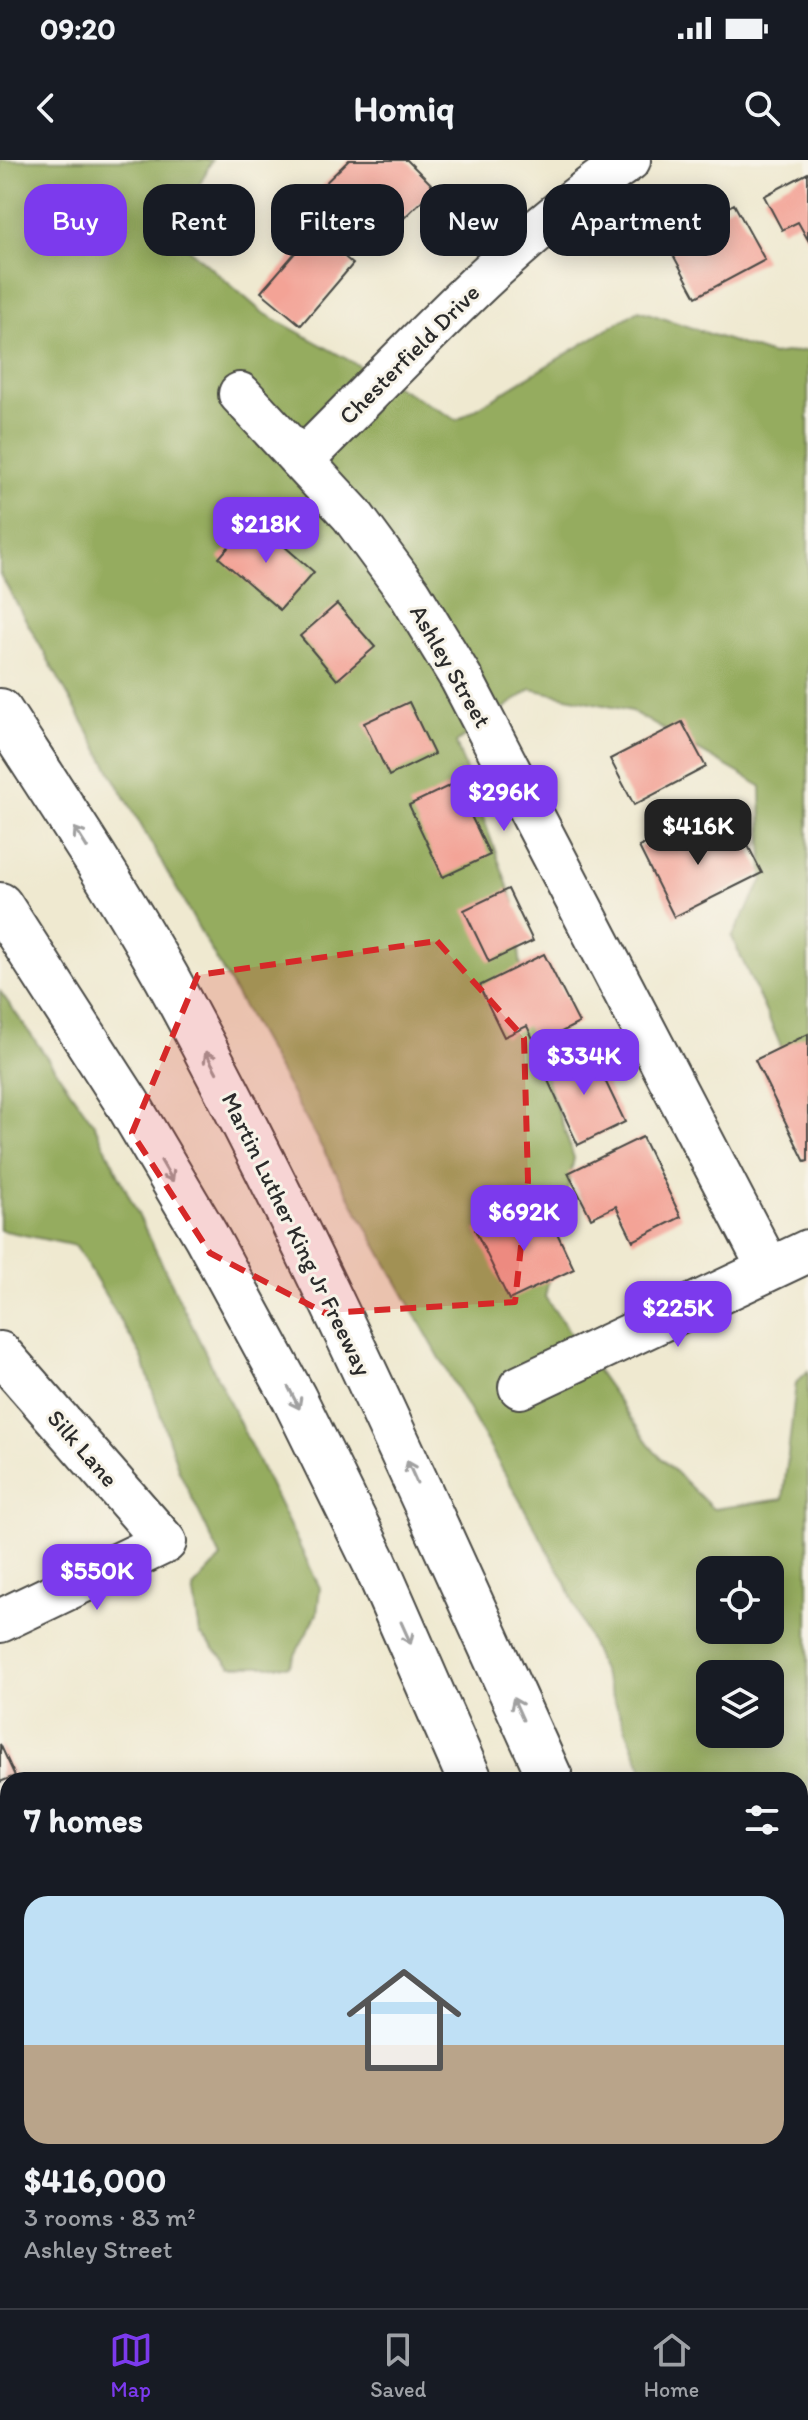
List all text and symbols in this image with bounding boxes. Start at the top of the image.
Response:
text: 09:20 [40,10,116,47]
icon: back [24,86,68,130]
icon: search [740,86,784,130]
text: Homiq [353,87,455,130]
chip: Buy [24,184,127,256]
chip: Rent [143,184,255,256]
chip: Filters [271,184,404,256]
chip: New [420,184,527,256]
chip: Apartment [543,184,730,256]
street label: Chesterfield Drive [333,278,485,430]
pin: $218K [210,497,322,565]
text: $218K [231,507,301,539]
street label: Ashley Street [404,599,498,733]
pin: $296K [448,765,560,833]
text: $296K [469,775,539,807]
pin: $416K [642,799,754,867]
text: $416K [662,809,734,841]
one-way arrow [72,827,88,850]
pin: $334K [528,1029,640,1097]
text: $334K [547,1039,621,1071]
one-way arrow [203,1051,219,1075]
street label: Martin Luther King Jr Freeway [216,1088,379,1381]
one-way arrow [160,1159,176,1182]
pin: $692K [468,1185,580,1253]
text: $692K [489,1195,559,1227]
pin: $225K [622,1281,734,1349]
text: $225K [643,1291,713,1323]
one-way arrow [287,1386,303,1410]
street label: Silk Lane [41,1403,125,1493]
one-way arrow [403,1460,418,1485]
pin: $550K [41,1544,153,1612]
text: $550K [60,1554,134,1586]
map controls [696,1556,784,1748]
button: locate [696,1556,784,1644]
one-way arrow [399,1620,414,1645]
button: layers [696,1660,784,1748]
one-way arrow [510,1697,525,1722]
icon: filters [740,1798,784,1842]
text: 7 homes [24,1800,143,1841]
icon: home [332,1948,476,2092]
text: $416,000 [24,2160,166,2201]
text: 3 rooms · 83 m² [24,2201,196,2233]
text: Ashley Street [24,2233,173,2265]
tab: Map [109,2328,153,2403]
tab: Saved [370,2328,426,2403]
tab: Home [644,2328,699,2403]

